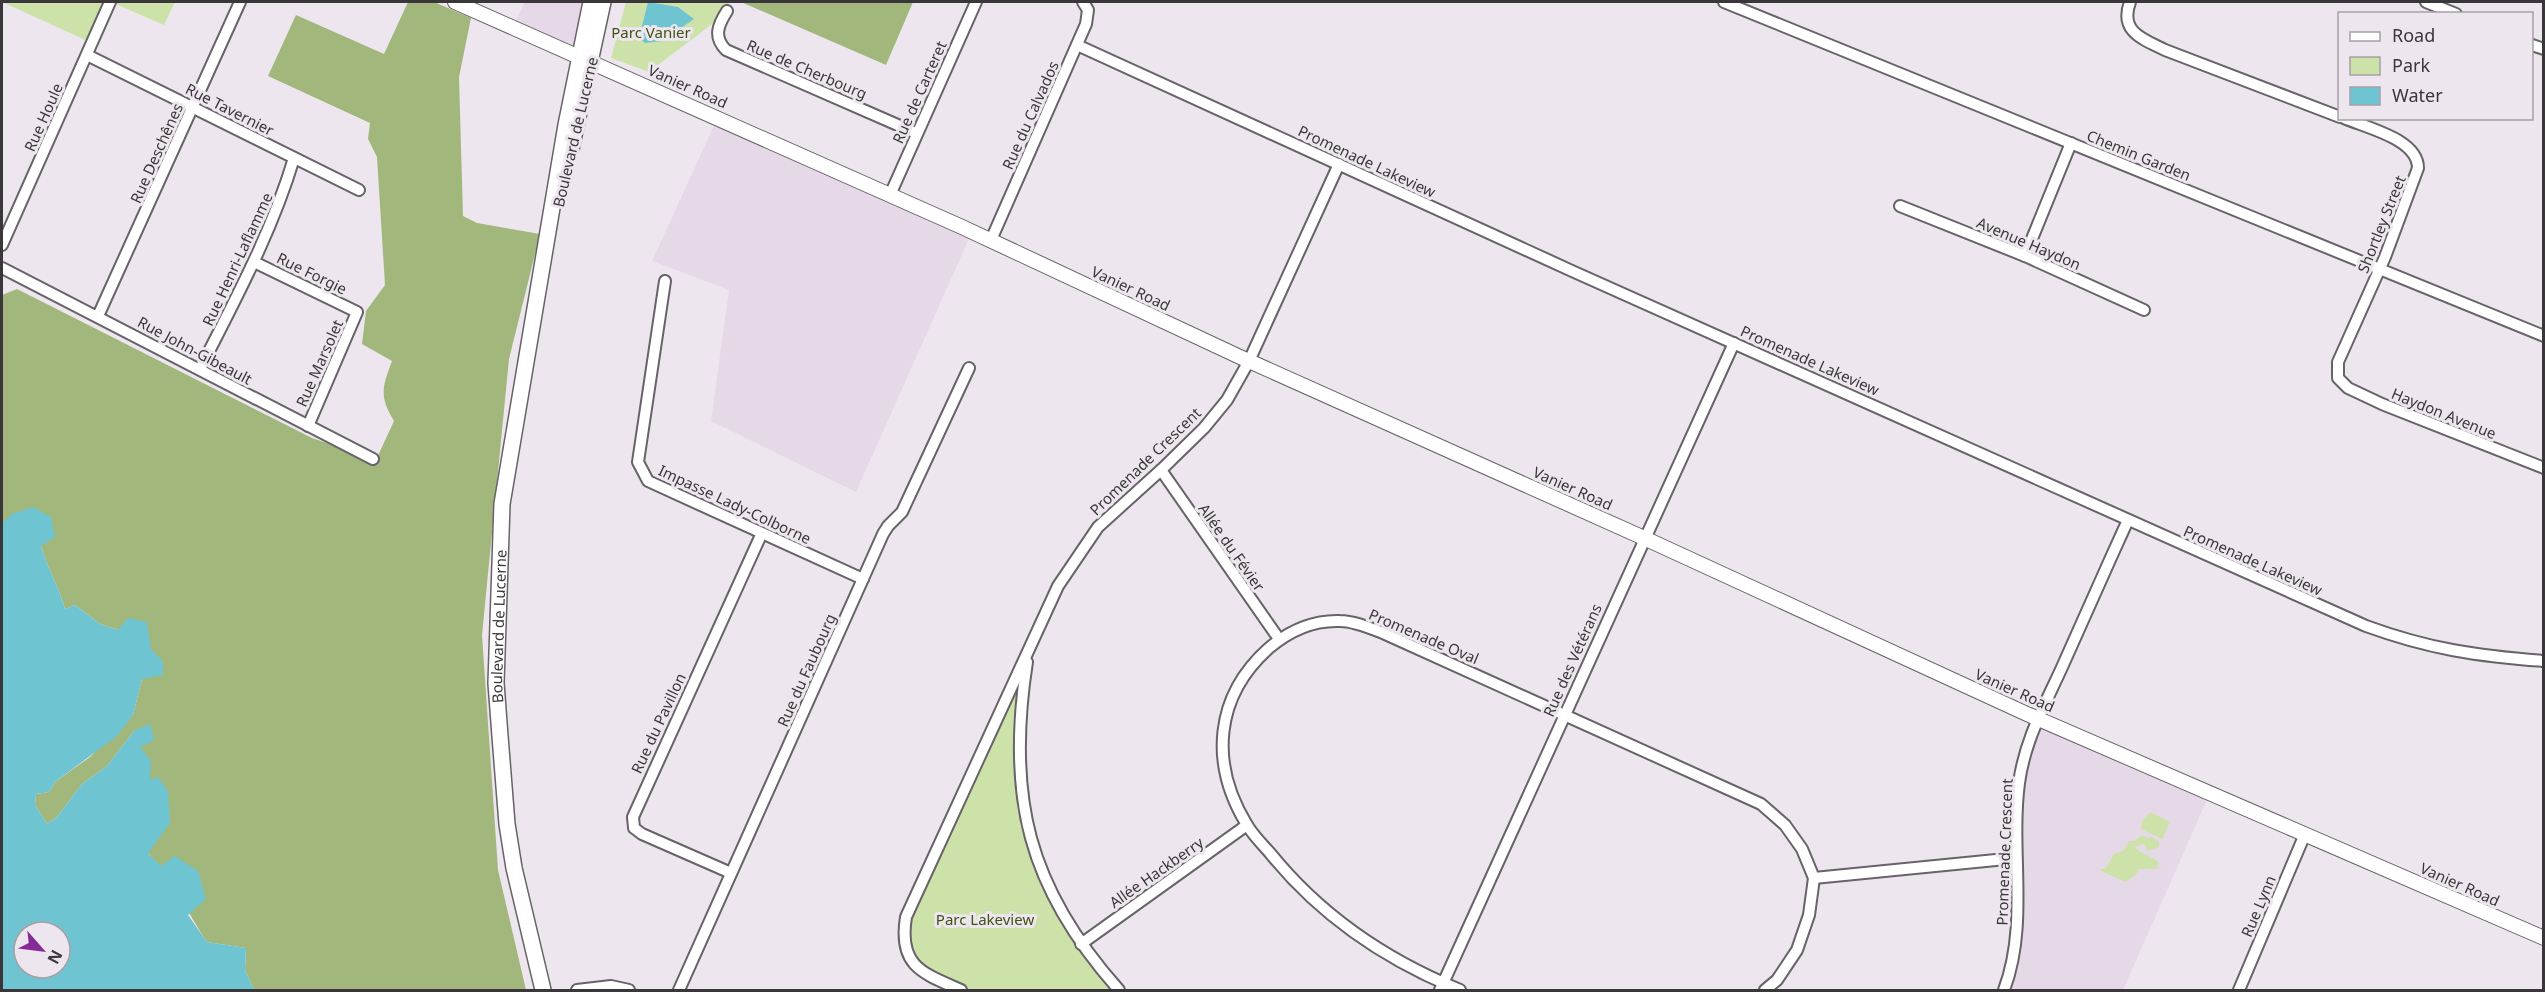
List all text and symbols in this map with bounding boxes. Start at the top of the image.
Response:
legend [2338,12,2533,120]
park label: Parc Vanier [611,22,691,42]
text: Road [2392,23,2435,47]
street label: Rue de Cherbourg [744,35,870,103]
street label: Rue de Carteret [887,37,951,146]
text: Park [2392,53,2430,77]
street label: Boulevard de Lucerne [548,55,602,209]
street label: Rue du Calvados [997,58,1063,172]
street label: Vanier Road [645,60,731,112]
street label: Rue Tavernier [182,78,278,140]
street label: Rue Houle [19,80,67,154]
text: Water [2392,83,2443,107]
street label: Rue Deschênes [125,100,187,206]
street label: Promenade Lakeview [1295,120,1439,202]
street label: Chemin Garden [2084,125,2194,185]
street label: Shortley Street [2352,172,2410,276]
street label: Rue Henri-Laflamme [197,189,277,329]
street label: Avenue Haydon [1974,212,2084,274]
street label: Rue Forgie [274,247,350,299]
street label: Vanier Road [1088,261,1174,315]
street label: Rue John-Gibeault [134,311,256,389]
street label: Rue Marsolet [291,316,347,410]
street label: Promenade Lakeview [1738,320,1883,400]
street label: Haydon Avenue [2389,383,2499,443]
street label: Promenade Crescent [1085,402,1205,519]
street label: Impasse Lady-Colborne [655,460,815,548]
street label: Vanier Road [1530,462,1616,514]
street label: Allée du Févier [1194,499,1270,595]
street label: Promenade Lakeview [2181,520,2326,600]
street label: Boulevard de Lucerne [486,549,510,704]
street label: Rue des Vétérans [1538,600,1606,720]
street label: Promenade Oval [1366,604,1482,668]
street label: Rue du Faubourg [772,610,840,730]
street label: Vanier Road [1972,664,2058,716]
street label: Rue du Pavillon [626,670,690,776]
street label: Promenade Crescent [1991,778,2017,926]
street label: Allée Hackberry [1105,832,1207,912]
street label: Vanier Road [2417,858,2503,910]
street label: Rue Lynn [2236,872,2280,940]
park label: Parc Lakeview [936,909,1034,929]
north arrow [12,920,72,980]
text: N [42,946,68,968]

